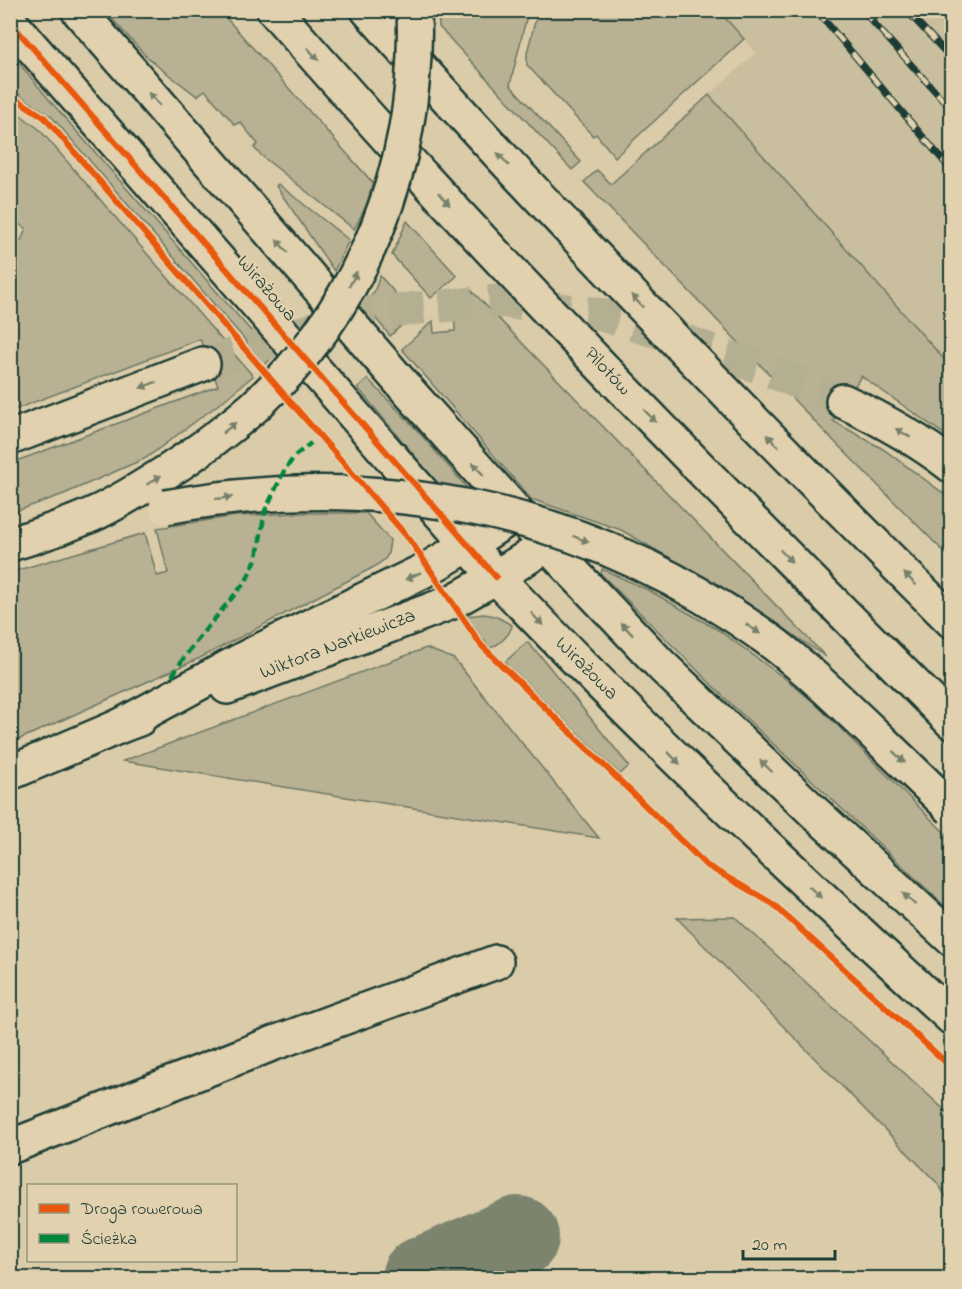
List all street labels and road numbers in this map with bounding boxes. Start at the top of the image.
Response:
street label: Wirażowa [229,249,303,329]
street label: Pilotów [576,341,638,403]
street label: Wiktora Narkiewicza [256,602,420,688]
street label: Wirażowa [548,631,624,707]

